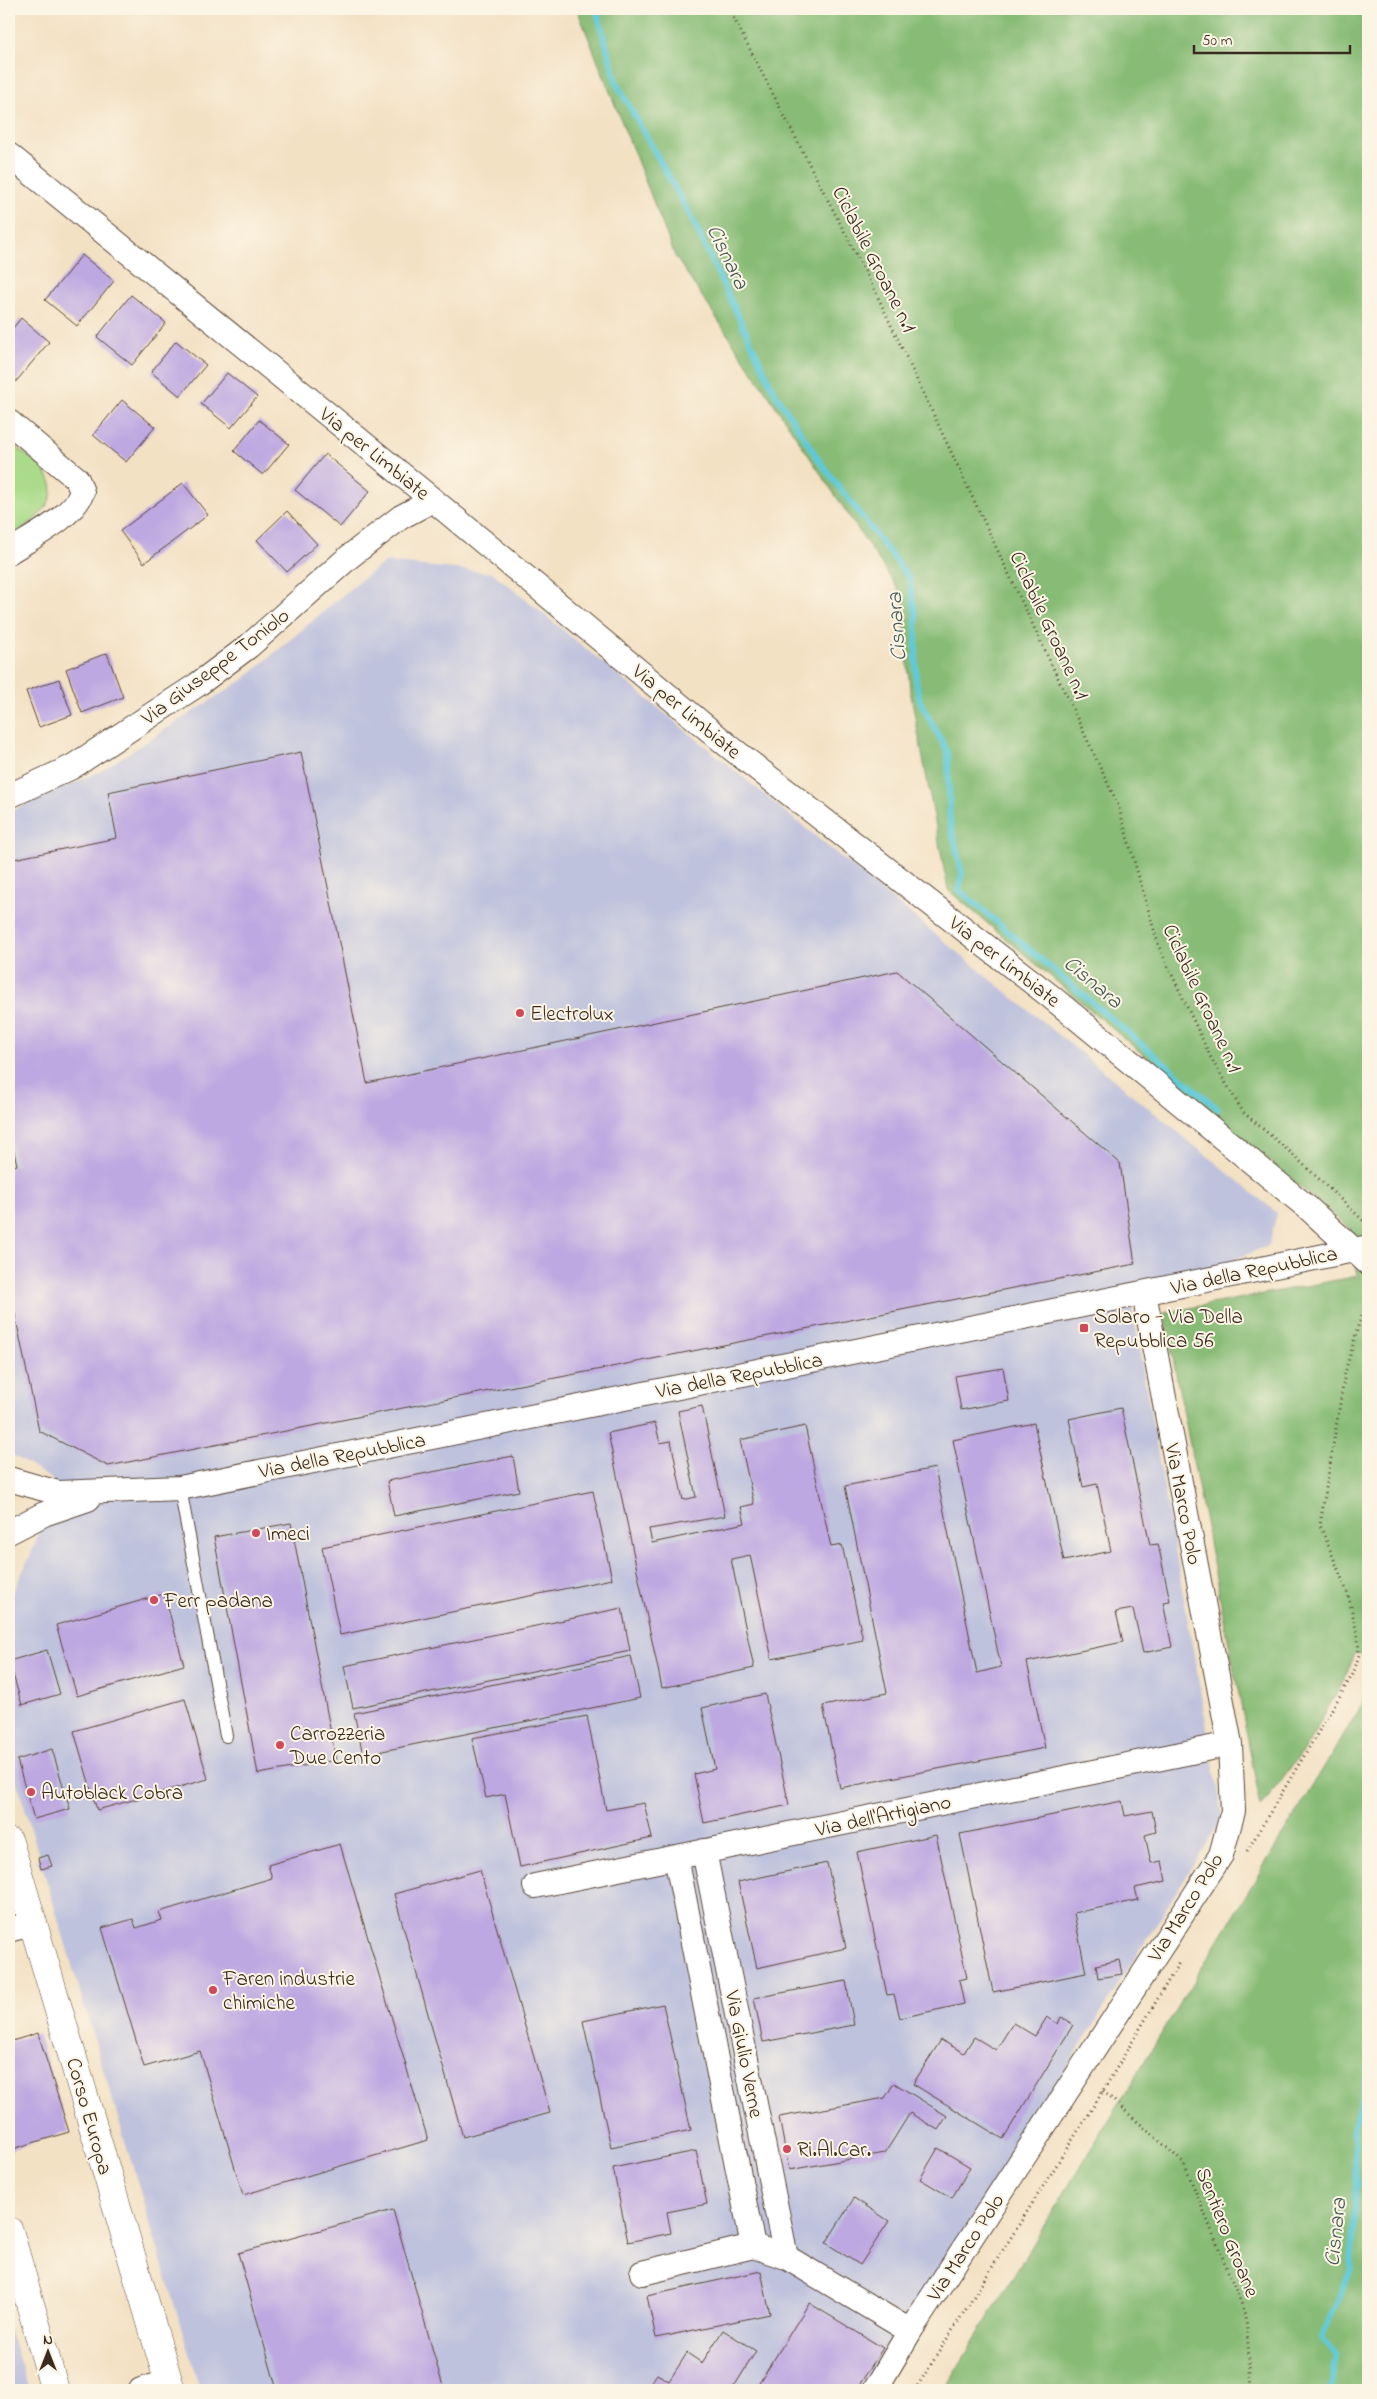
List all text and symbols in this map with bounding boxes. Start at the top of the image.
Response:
scale bar [1194,22,1351,54]
text: 50 m [1202,30,1233,52]
street label: Ciclabile Groane n.1 [823,181,923,339]
water label: Cisnara [697,219,756,296]
street label: Via per Limbiate [311,400,436,509]
street label: Ciclabile Groane n.1 [1001,547,1096,705]
water label: Cisnara [880,590,916,662]
street label: Via Giuseppe Toniolo [135,602,297,734]
street label: Via per Limbiate [624,657,747,768]
street label: Via per Limbiate [941,909,1066,1016]
street label: Ciclabile Groane n.1 [1154,920,1249,1078]
water label: Cisnara [1055,949,1130,1018]
place label: Electrolux [530,1000,614,1030]
marker: Electrolux [514,1007,526,1019]
street label: Via della Repubblica [1167,1240,1340,1304]
place label: Solaro - Via Della Repubblica 56 [1094,1303,1243,1357]
marker: Solaro - Via Della Repubblica 56 [1078,1322,1090,1334]
street label: Via della Repubblica [652,1346,825,1408]
street label: Via della Repubblica [255,1426,428,1488]
street label: Via Marco Polo [1155,1440,1209,1568]
place label: Imeci [266,1520,310,1550]
marker: Imeci [250,1527,262,1539]
place label: Ferr padana [163,1587,273,1617]
marker: Ferr padana [148,1594,160,1606]
place label: Carrozzeria Due Cento [289,1720,385,1774]
marker: Carrozzeria Due Cento [274,1739,286,1751]
place label: Autoblack Cobra [41,1779,183,1809]
marker: Autoblack Cobra [25,1786,37,1798]
street label: Via dell'Artigiano [812,1788,954,1848]
street label: Via Marco Polo [1141,1848,1232,1969]
place label: Faren industrie chimiche [222,1965,355,2019]
marker: Faren industrie chimiche [207,1984,219,1996]
street label: Via Giulio Verne [716,1987,770,2121]
street label: Corso Europa [57,2054,119,2179]
place label: Ri.Al.Car. [797,2136,871,2166]
marker: Ri.Al.Car. [781,2143,793,2155]
street label: Sentiero Groane [1186,2163,1266,2303]
street label: Via Marco Polo [920,2188,1013,2309]
water label: Cisnara [1317,2195,1357,2268]
north arrow [22,2326,72,2376]
text: N [43,2330,53,2351]

